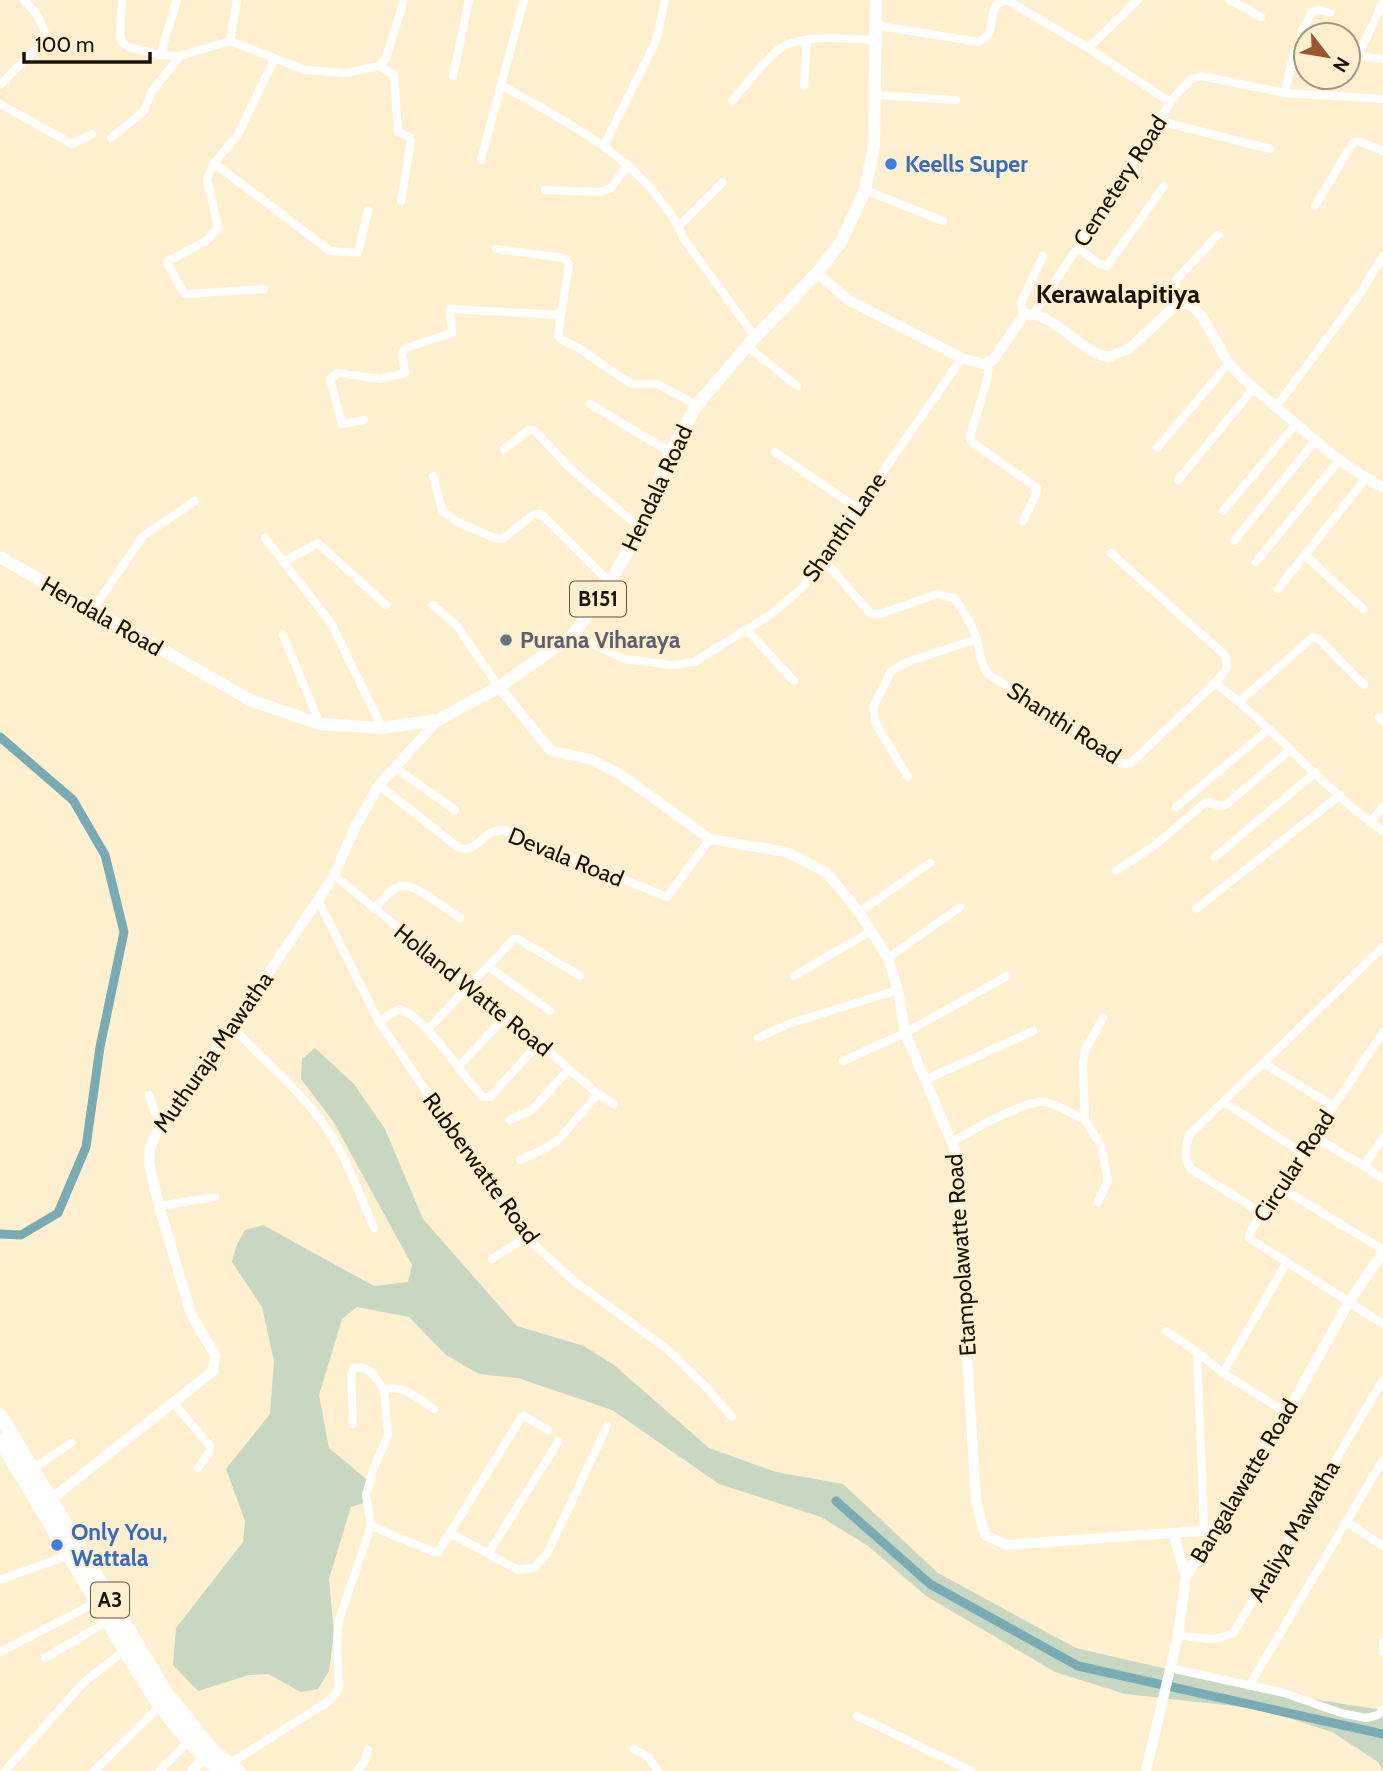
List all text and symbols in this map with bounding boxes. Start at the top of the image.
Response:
scale bar [24,21,150,65]
north arrow [1292,21,1362,91]
text: 100 m [35,32,94,57]
text: N [1328,53,1354,76]
street label: Cemetery Road [1067,110,1173,252]
place label: Keells Super [905,150,1028,178]
marker: Keells Super [883,156,899,172]
district label: Kerawalapitiya [1036,278,1200,310]
street label: Hendala Road [616,421,698,555]
street label: Shanthi Lane [796,467,892,587]
street label: Hendala Road [36,570,168,662]
road number: B151 [570,582,626,616]
place label: Purana Viharaya [520,626,681,654]
marker: Purana Viharaya [498,632,514,648]
street label: Shanthi Road [1002,676,1126,770]
street label: Devala Road [504,821,628,893]
street label: Holland Watte Road [388,918,558,1062]
street label: Muthuraja Mawatha [147,966,279,1138]
street label: Rubberwatte Road [417,1087,545,1249]
street label: Circular Road [1247,1105,1341,1227]
street label: Etampolawatte Road [940,1153,982,1357]
street label: Bangalawatte Road [1184,1394,1304,1568]
street label: Araliya Mawatha [1242,1455,1346,1607]
place label: Only You, Wattala [71,1518,168,1572]
marker: Only You, Wattala [49,1537,65,1553]
road number: A3 [91,1582,129,1618]

